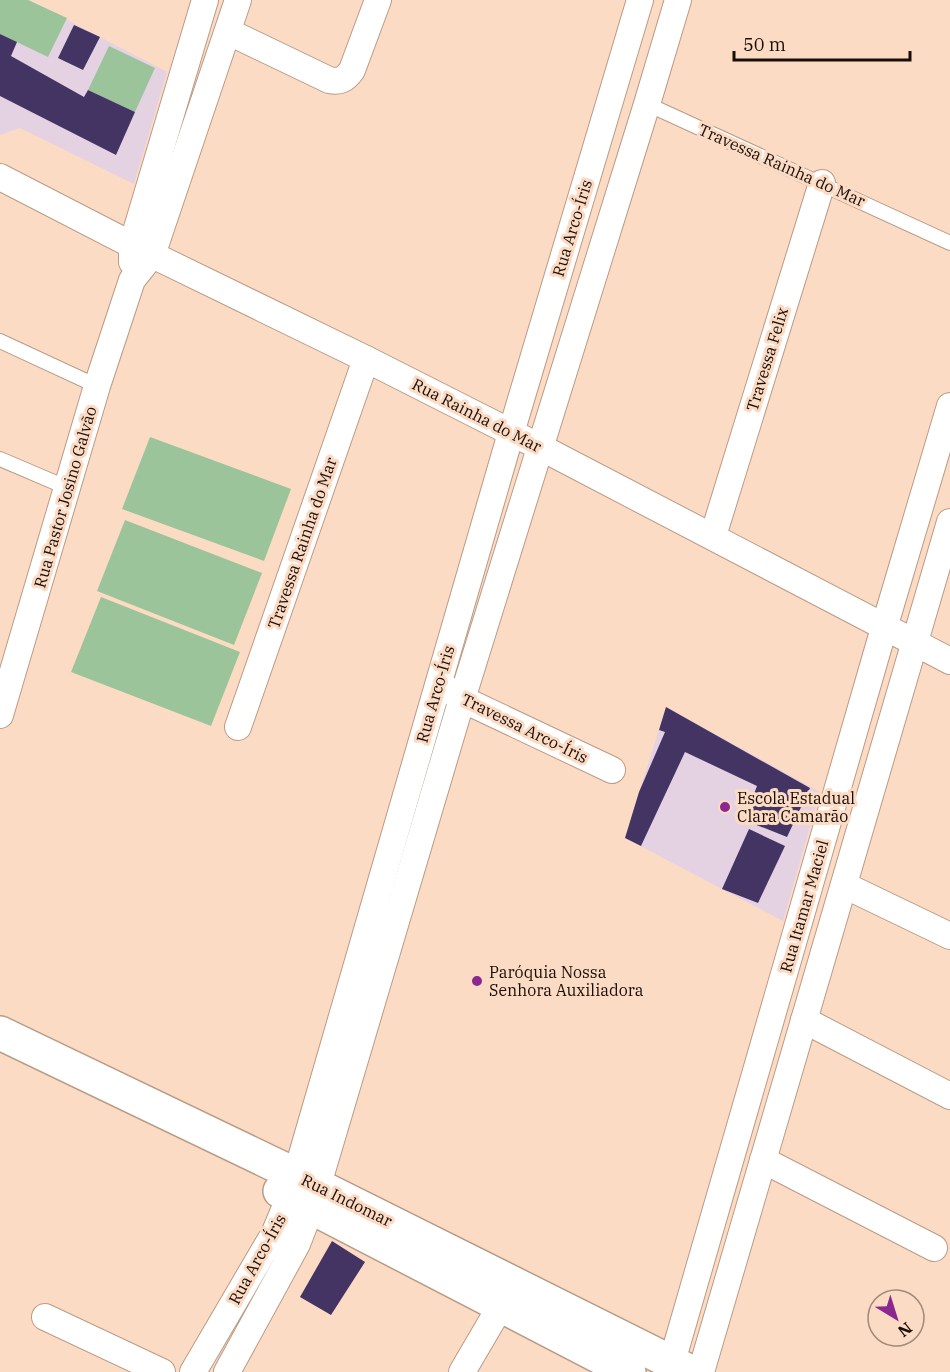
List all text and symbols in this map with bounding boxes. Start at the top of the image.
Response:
scale bar [734,24,910,62]
text: 50 m [743,33,786,56]
street label: Travessa Rainha do Mar [696,119,868,211]
street label: Rua Arco-Íris [547,177,596,279]
street label: Travessa Felix [742,305,792,413]
street label: Rua Rainha do Mar [409,374,545,456]
street label: Rua Pastor Josino Galvão [29,404,101,590]
street label: Travessa Rainha do Mar [263,455,341,631]
street label: Rua Arco-Íris [411,643,458,745]
street label: Travessa Arco-Íris [459,688,592,767]
place label: Escola Estadual Clara Camarão [737,788,855,826]
marker: Escola Estadual Clara Camarão [718,800,732,814]
street label: Rua Itamar Maciel [775,837,833,975]
place label: Paróquia Nossa Senhora Auxiliadora [489,962,644,1000]
marker: Paróquia Nossa Senhora Auxiliadora [470,974,484,988]
street label: Rua Indomar [298,1169,396,1231]
street label: Rua Arco-Íris [223,1210,290,1308]
north arrow [866,1288,926,1348]
text: N [894,1318,916,1342]

